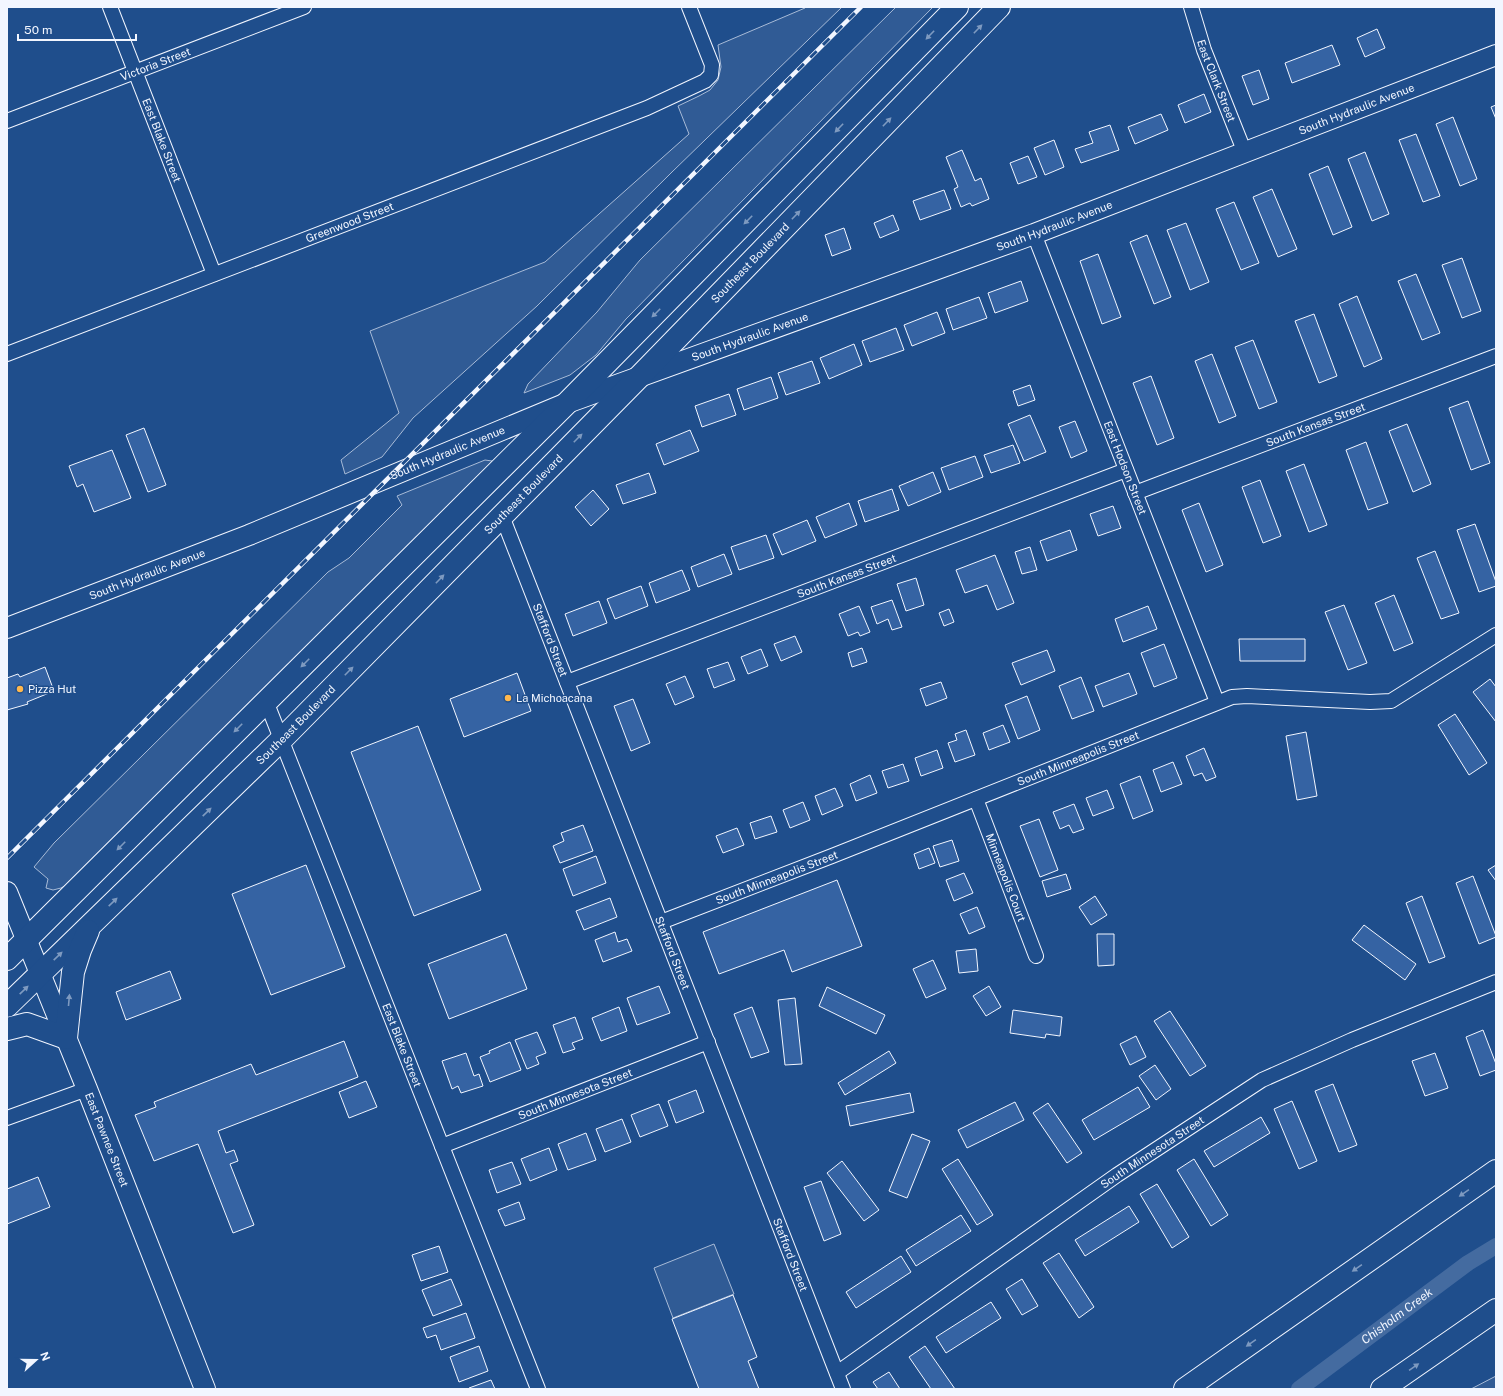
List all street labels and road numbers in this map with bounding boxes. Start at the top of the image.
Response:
street label: East Clark Street [1195,38,1238,124]
street label: Victoria Street [119,45,192,83]
street label: South Hydraulic Avenue [1297,81,1416,137]
street label: East Blake Street [140,97,184,184]
street label: South Hydraulic Avenue [995,198,1114,253]
street label: Greenwood Street [304,200,395,245]
street label: Southeast Boulevard [709,220,792,305]
street label: South Hydraulic Avenue [690,310,810,363]
street label: South Kansas Street [1264,400,1367,449]
street label: East Hodson Street [1102,419,1149,516]
street label: South Hydraulic Avenue [388,424,507,482]
street label: Southeast Boulevard [482,452,565,537]
street label: South Hydraulic Avenue [87,546,207,602]
street label: South Kansas Street [795,552,898,600]
street label: Stafford Street [531,602,570,678]
street label: Southeast Boulevard [254,683,338,767]
street label: South Minneapolis Street [1015,729,1141,788]
street label: Minneapolis Court [984,832,1028,923]
street label: South Minneapolis Street [714,848,840,906]
street label: Stafford Street [653,915,692,991]
street label: East Blake Street [380,1002,424,1089]
street label: South Minnesota Street [516,1066,634,1122]
street label: East Pawnee Street [83,1091,131,1188]
street label: South Minnesota Street [1098,1114,1206,1191]
street label: Stafford Street [771,1216,810,1293]

